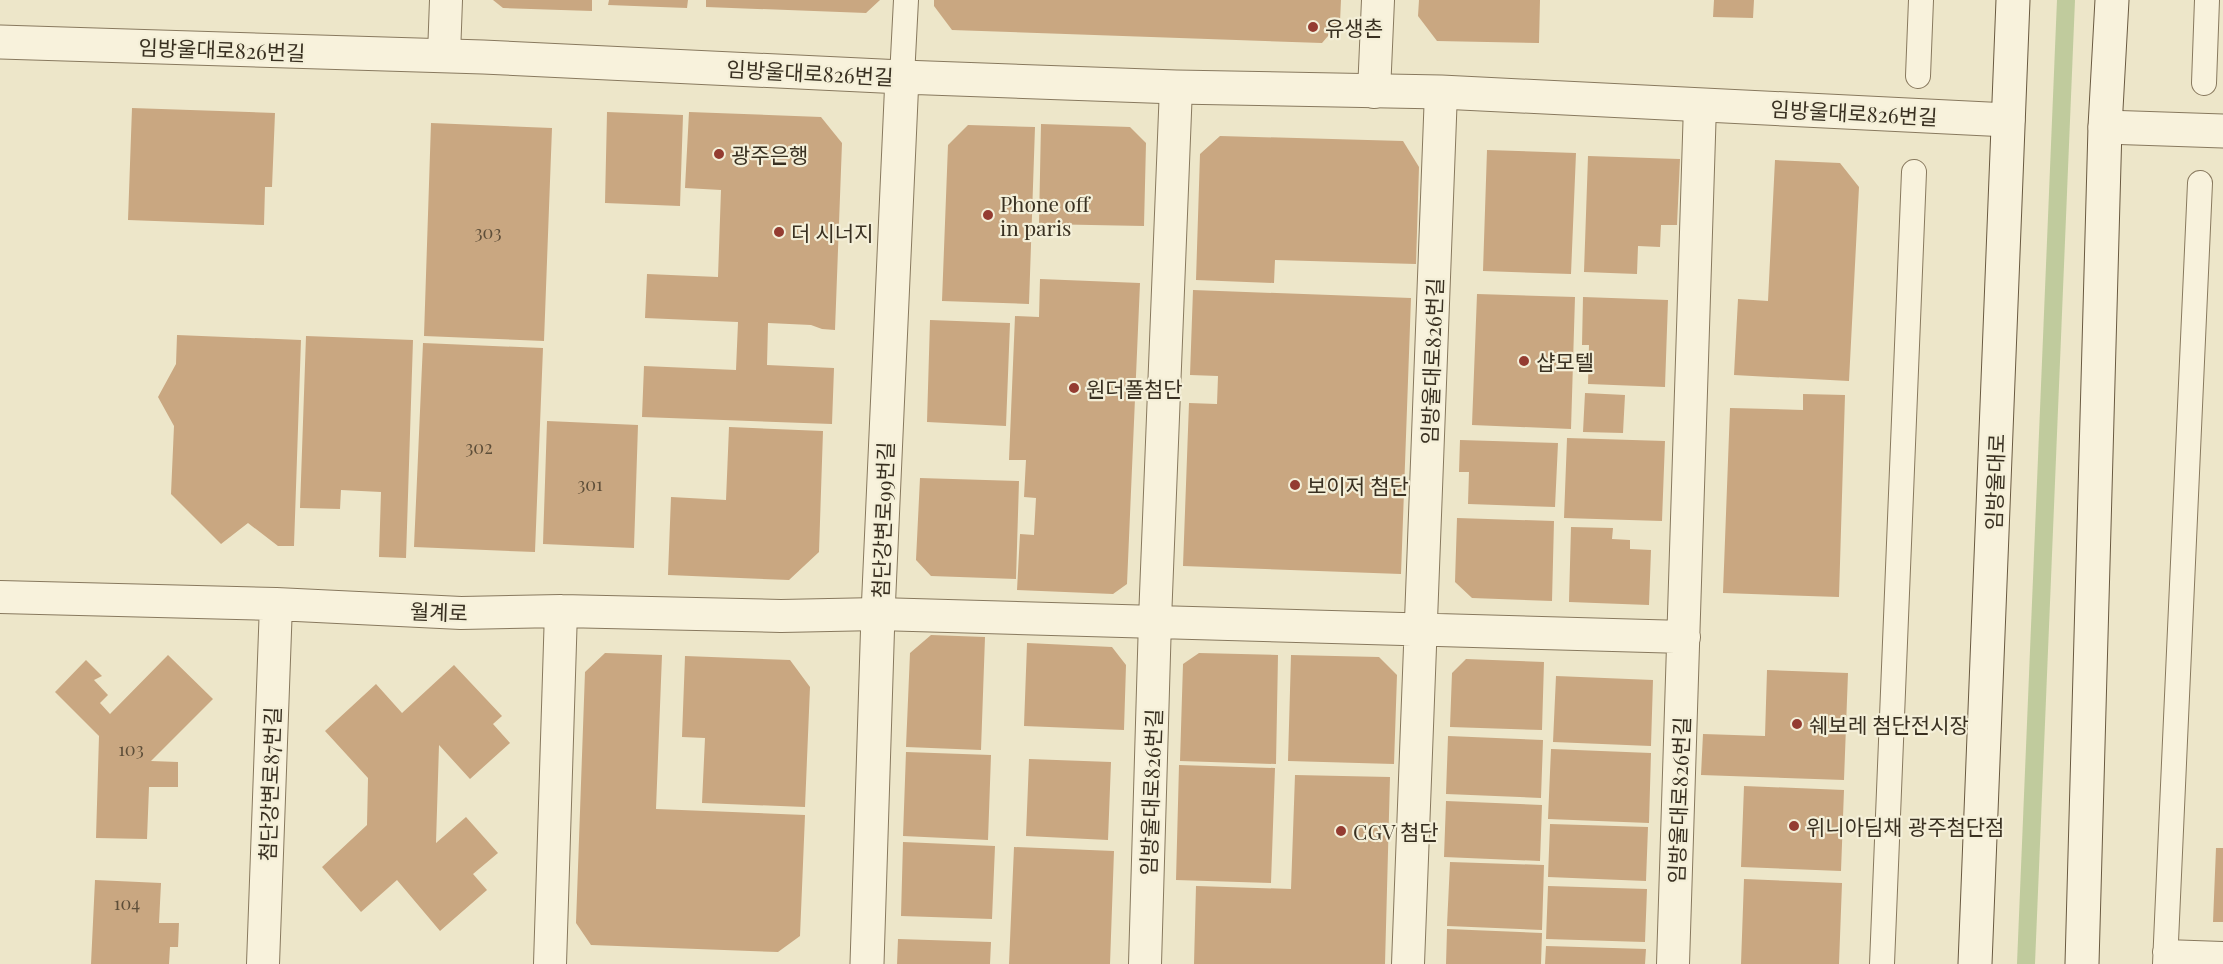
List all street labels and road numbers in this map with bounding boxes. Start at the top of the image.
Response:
street label: 임방울대로826번길 [138,32,306,66]
street label: 임방울대로826번길 [726,54,894,90]
street label: 임방울대로826번길 [1770,94,1938,130]
street label: 임방울대로826번길 [1414,277,1448,445]
street label: 임방울대로 [1978,433,2010,531]
street label: 첨단강변로99번길 [865,441,899,599]
street label: 월계로 [410,596,468,626]
street label: 첨단강변로87번길 [252,706,286,862]
street label: 임방울대로826번길 [1133,708,1167,876]
street label: 임방울대로826번길 [1661,716,1695,884]

